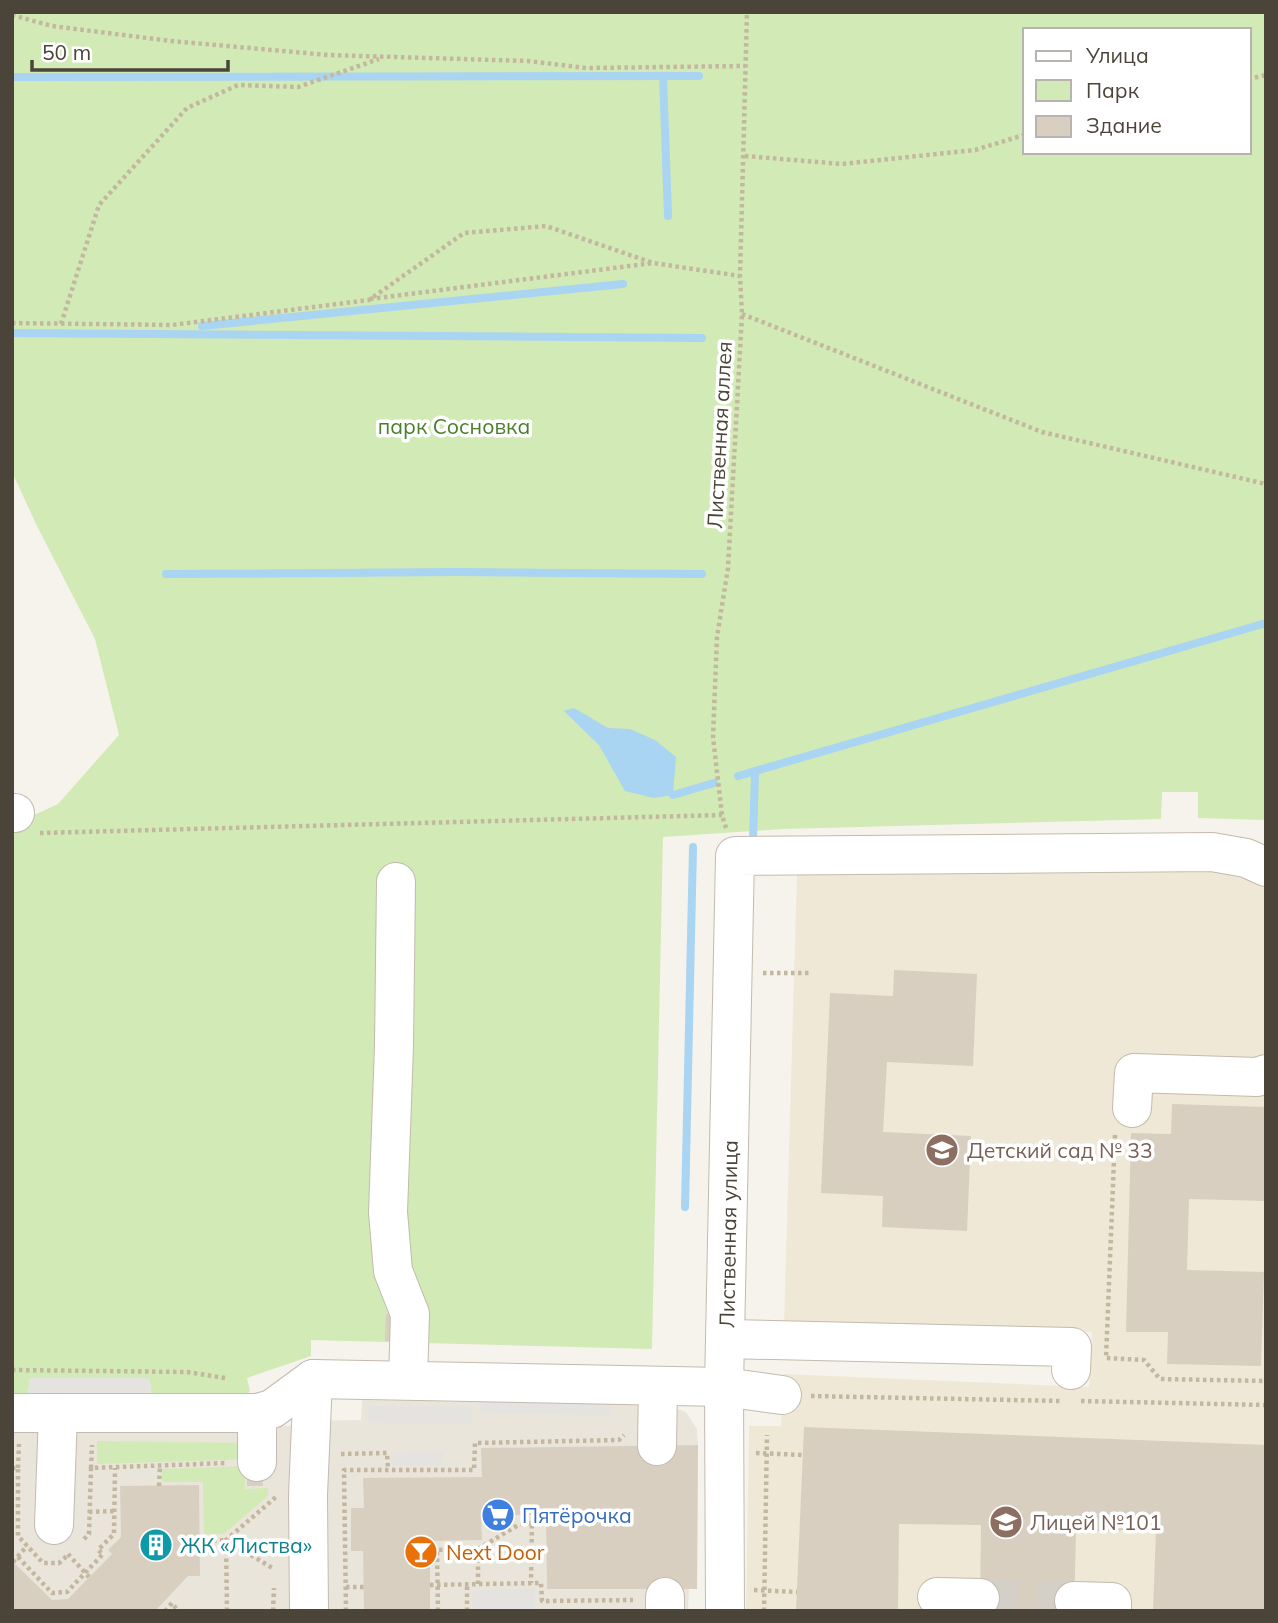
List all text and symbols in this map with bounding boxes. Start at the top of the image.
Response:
scale bar [32,28,228,72]
legend [1023,28,1250,154]
text: 50 m [42,39,91,65]
text: Улица [1085,42,1149,68]
text: Парк [1086,77,1140,103]
text: Здание [1086,112,1162,138]
street label: Лиственная аллея [701,341,737,529]
park label: парк Сосновка [378,413,530,439]
school or university icon: Детский сад № 33 [923,1131,961,1169]
place label: Детский сад № 33 [967,1137,1153,1163]
street label: Лиственная улица [713,1140,743,1328]
supermarket icon: Пятёрочка [479,1496,517,1534]
place label: Пятёрочка [522,1502,632,1528]
school or university icon: Лицей №101 [987,1503,1025,1541]
place label: Лицей №101 [1030,1509,1162,1535]
building icon: ЖК «Листва» [137,1526,175,1564]
place label: ЖК «Листва» [180,1532,312,1558]
bar icon: Next Door [402,1533,440,1571]
place label: Next Door [446,1539,545,1565]

